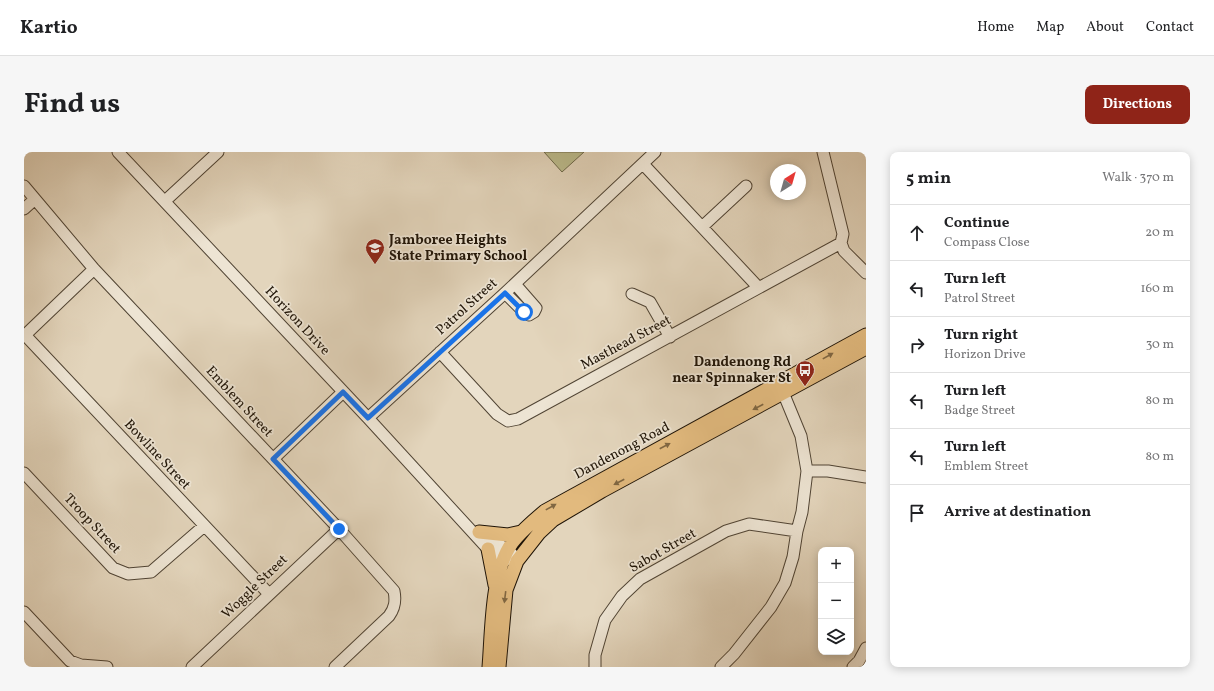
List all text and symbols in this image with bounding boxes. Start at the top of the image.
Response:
text: Kartio [20,15,78,41]
text: Home [977,18,1014,37]
text: Map [1036,18,1064,37]
text: About [1086,18,1124,37]
text: Contact [1146,18,1194,37]
text: Find us [24,85,120,124]
button: Directions [1085,85,1190,124]
north arrow [770,164,806,200]
text: 5 min [906,167,951,190]
text: Walk · 370 m [1102,169,1174,187]
text: Continue [944,213,1009,234]
icon: ahead [906,222,928,244]
text: 20 m [1145,224,1174,242]
place label: Jamboree Heights State Primary School [388,231,528,266]
text: Compass Close [944,234,1030,252]
school or university icon: Jamboree Heights State Primary School [364,237,386,265]
text: Turn left [944,269,1006,290]
street label: Patrol Street [432,274,502,340]
icon: left [906,278,928,300]
text: 160 m [1140,280,1174,298]
street label: Horizon Drive [260,282,334,360]
text: Patrol Street [944,290,1015,308]
route start [515,303,533,321]
street label: Masthead Street [577,311,675,375]
text: Turn right [944,325,1018,346]
icon: right [906,334,928,356]
text: 30 m [1146,336,1174,354]
text: Horizon Drive [944,346,1026,364]
place label: Dandenong Rd near Spinnaker St [672,353,791,388]
one-way arrow [822,353,834,359]
bus stop icon: Dandenong Rd near Spinnaker St [794,359,816,387]
street label: Emblem Street [201,362,277,442]
text: Turn left [944,381,1006,402]
icon: left [906,390,928,412]
text: 80 m [1145,392,1174,410]
text: Badge Street [944,402,1015,420]
one-way arrow [752,404,764,410]
street label: Bowline Street [119,416,195,494]
street label: Dandenong Road [571,418,673,484]
text: Turn left [944,437,1006,458]
one-way arrow [659,442,671,449]
icon: left [906,446,928,468]
text: 80 m [1145,448,1174,466]
text: Emblem Street [944,458,1029,476]
one-way arrow [613,479,625,485]
street label: Troop Street [59,490,125,558]
icon: arrive [906,502,928,524]
text: Arrive at destination [944,502,1091,523]
one-way arrow [545,504,557,511]
route end [330,520,348,538]
street label: Sabot Street [626,524,700,578]
map controls [818,547,854,655]
button: + [818,547,854,583]
street label: Woggle Street [218,551,292,623]
button: − [818,583,854,619]
one-way arrow [502,591,508,603]
button: layers [818,619,854,655]

